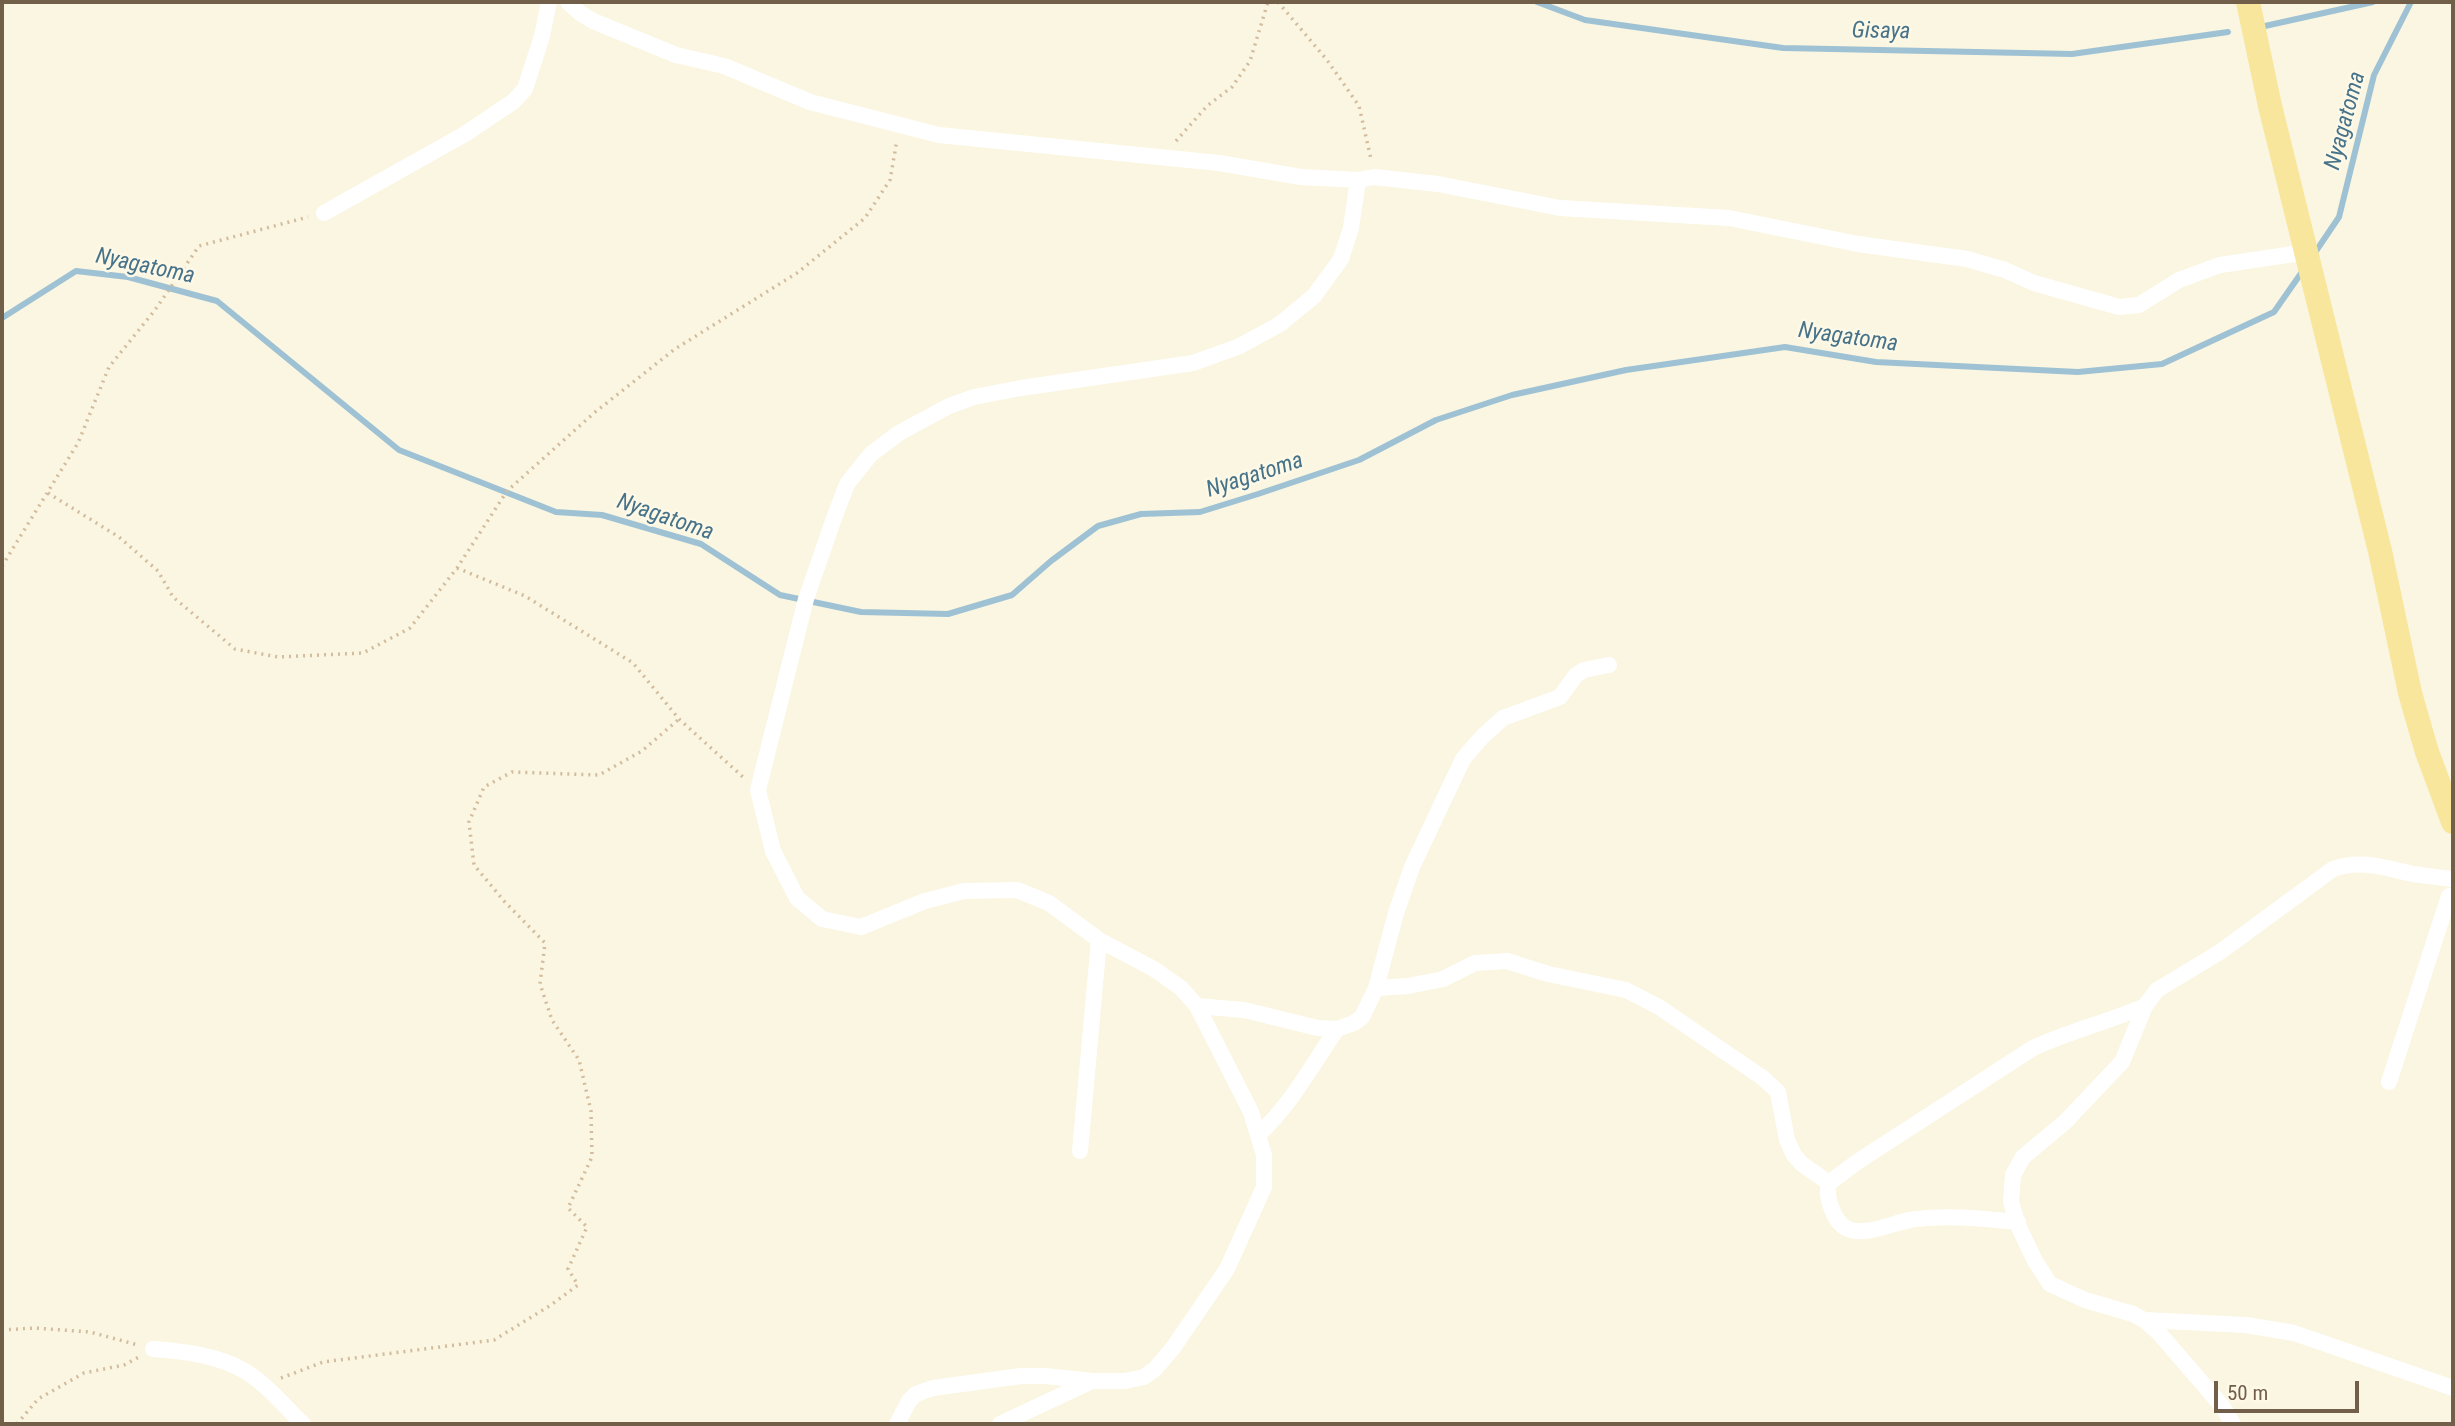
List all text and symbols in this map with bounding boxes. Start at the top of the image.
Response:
water label: Gisaya [1851,18,1911,46]
water label: Nyagatoma [2320,69,2372,173]
water label: Nyagatoma [93,243,197,291]
water label: Nyagatoma [1796,317,1900,359]
water label: Nyagatoma [1203,447,1307,505]
water label: Nyagatoma [613,489,717,547]
scale bar [2217,1366,2362,1410]
text: 50 m [2227,1381,2268,1405]

